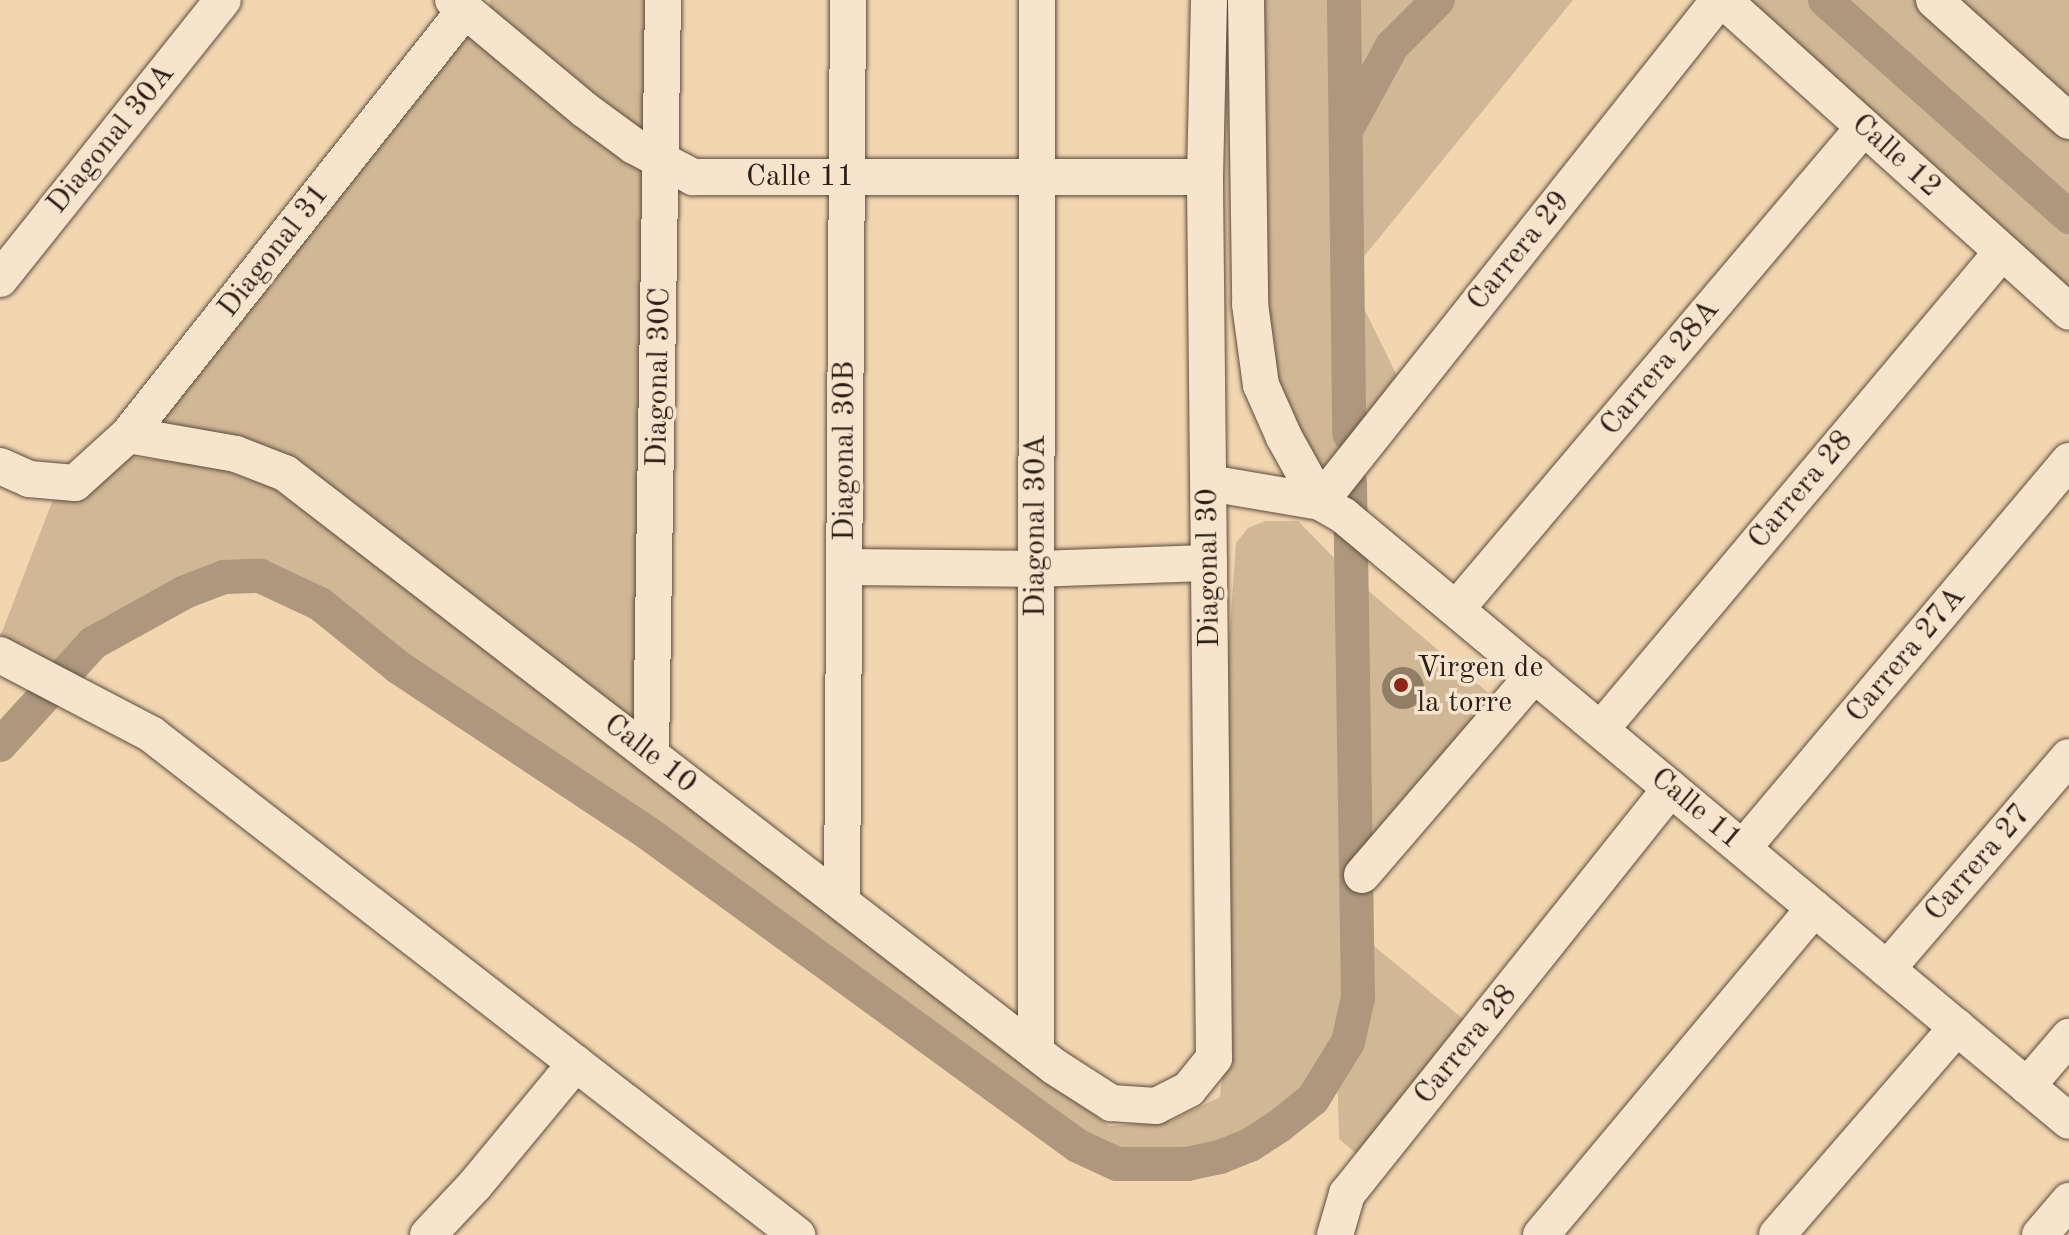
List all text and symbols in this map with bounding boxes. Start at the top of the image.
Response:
street label: Diagonal 30A [40,57,182,221]
street label: Calle 12 [1844,106,1948,206]
street label: Calle 11 [746,159,854,195]
street label: Diagonal 31 [211,177,337,325]
street label: Carrera 29 [1460,184,1578,318]
street label: Diagonal 30C [639,287,679,467]
street label: Carrera 28A [1593,293,1727,443]
street label: Diagonal 30B [827,361,863,541]
street label: Carrera 28 [1741,423,1861,557]
street label: Diagonal 30A [1018,435,1054,617]
street label: Diagonal 30 [1190,488,1228,648]
street label: Carrera 27A [1839,580,1973,730]
place label: Virgen de la torre [1417,650,1543,720]
marker: Virgen de la torre [1392,676,1410,694]
street label: Calle 10 [596,707,704,801]
street label: Calle 11 [1643,760,1749,858]
street label: Carrera 27 [1917,797,2039,929]
street label: Carrera 28 [1407,978,1525,1112]

